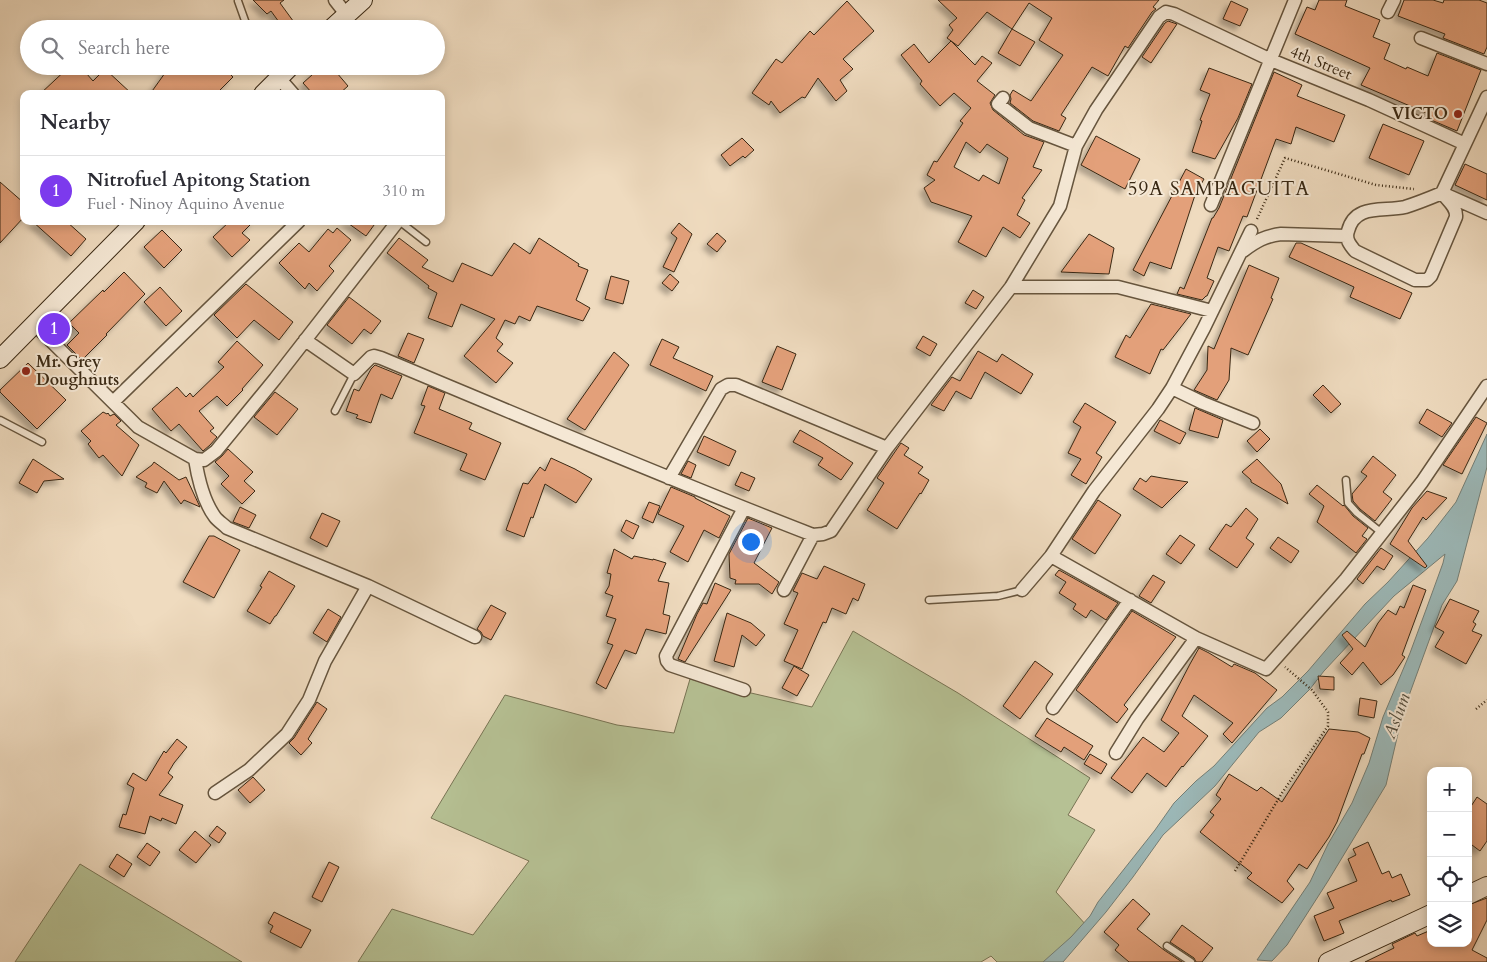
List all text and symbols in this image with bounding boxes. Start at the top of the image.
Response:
search box [20,20,445,75]
icon: search [38,34,66,62]
text: Search here [78,35,170,61]
street label: 4th Street [1287,41,1355,85]
place label: VICTO [1392,103,1448,125]
text: Nearby [40,108,111,137]
marker: VICTO [1452,108,1464,120]
text: Nitrofuel Apitong Station [87,167,311,193]
district label: 59A SAMPAGUITA [1128,176,1310,202]
text: 1 [52,180,60,202]
text: 310 m [383,180,425,202]
text: Fuel · Ninoy Aquino Avenue [87,193,285,215]
pin: 1 [38,310,70,348]
place label: Mr. Grey Doughnuts [36,351,119,391]
marker: Mr. Grey Doughnuts [20,365,32,377]
your location [738,529,764,555]
water label: Aslum [1377,689,1417,743]
map controls [1427,767,1472,947]
button: + [1427,767,1472,812]
button: − [1427,812,1472,857]
button: locate [1427,857,1472,902]
button: layers [1427,902,1472,947]

